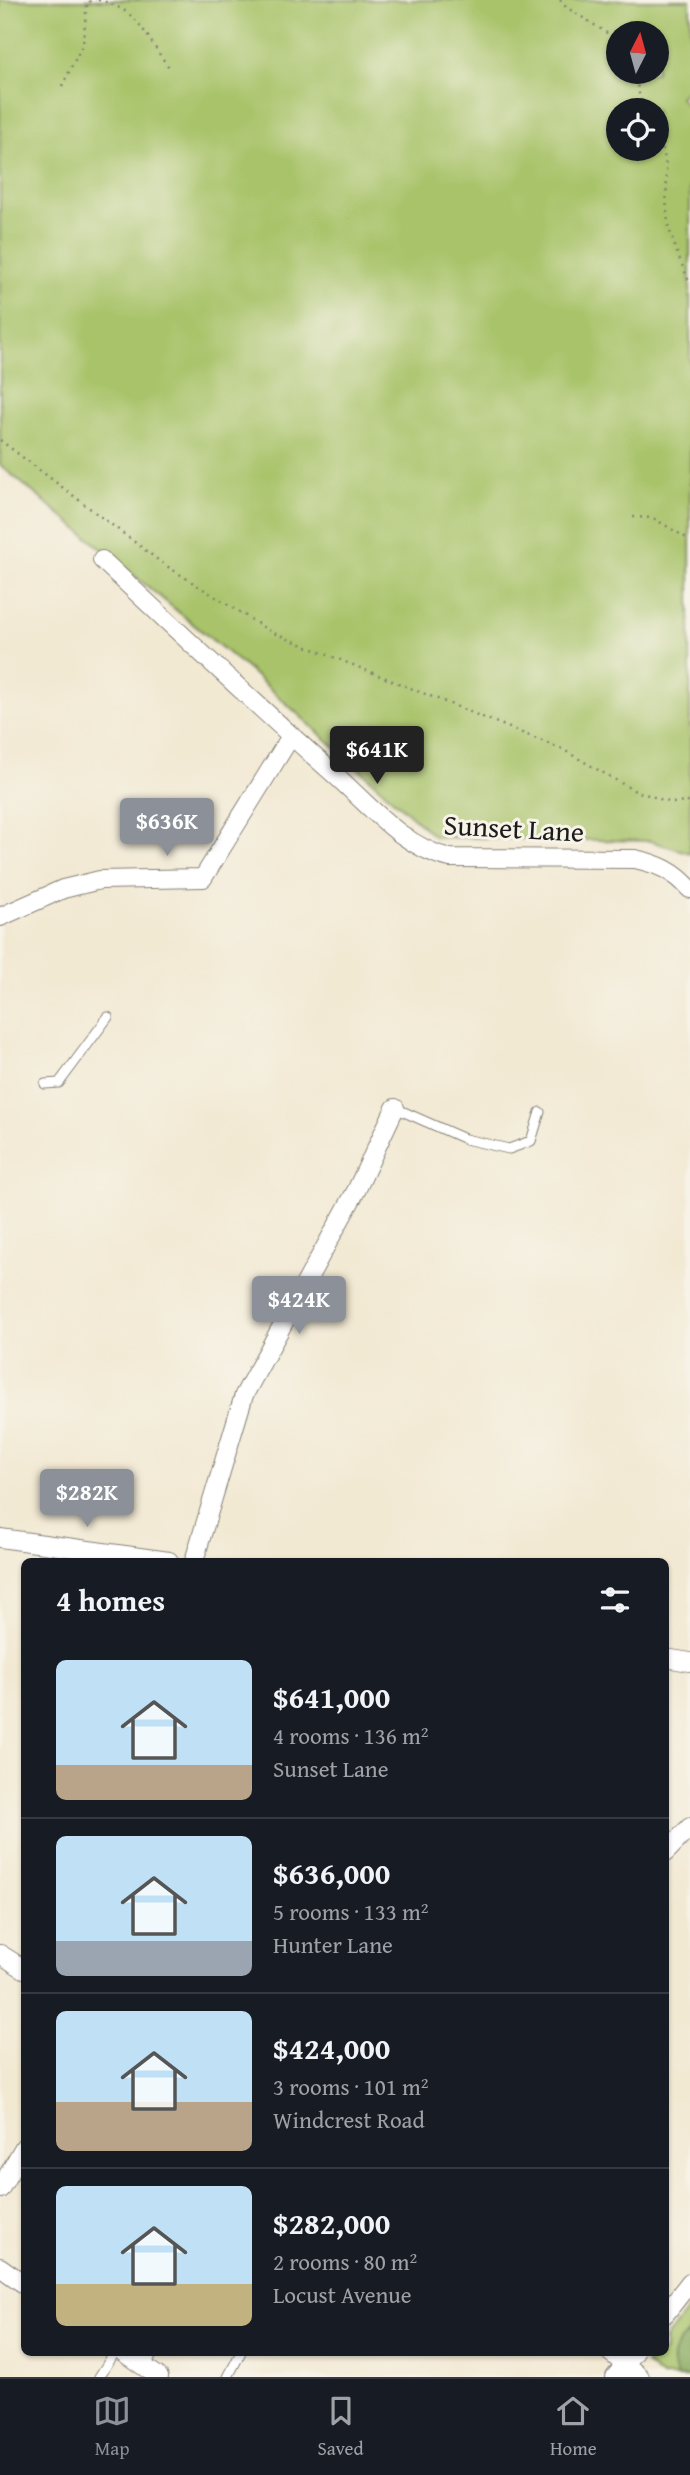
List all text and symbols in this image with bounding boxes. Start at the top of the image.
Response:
north arrow [606,21,668,84]
map controls [606,21,669,161]
button: locate [606,98,669,161]
pin: $641K [328,726,426,786]
text: $641K [346,732,408,765]
pin: $636K [118,798,216,858]
street label: Sunset Lane [443,803,585,852]
text: $636K [136,804,198,837]
pin: $424K [250,1276,348,1336]
text: $424K [268,1282,330,1315]
pin: $282K [38,1470,136,1529]
text: $282K [56,1475,118,1508]
text: 4 homes [56,1578,165,1622]
icon: filters [596,1581,634,1619]
text: $641,000 [273,1675,390,1719]
icon: home [112,1688,196,1772]
text: 4 rooms · 136 m² [273,1719,428,1752]
text: Sunset Lane [273,1752,388,1785]
text: $636,000 [273,1851,390,1895]
icon: home [112,1864,196,1948]
text: 5 rooms · 133 m² [273,1895,428,1928]
text: Hunter Lane [273,1928,393,1961]
text: $424,000 [273,2026,390,2070]
icon: home [112,2039,196,2123]
text: 3 rooms · 101 m² [273,2070,428,2103]
text: Windcrest Road [273,2103,425,2136]
text: $282,000 [273,2201,390,2245]
icon: home [112,2214,196,2298]
text: 2 rooms · 80 m² [273,2245,417,2278]
text: Locust Avenue [273,2278,412,2311]
tab: Map [93,2392,131,2462]
tab: Saved [318,2392,364,2462]
tab: Home [550,2392,597,2462]

